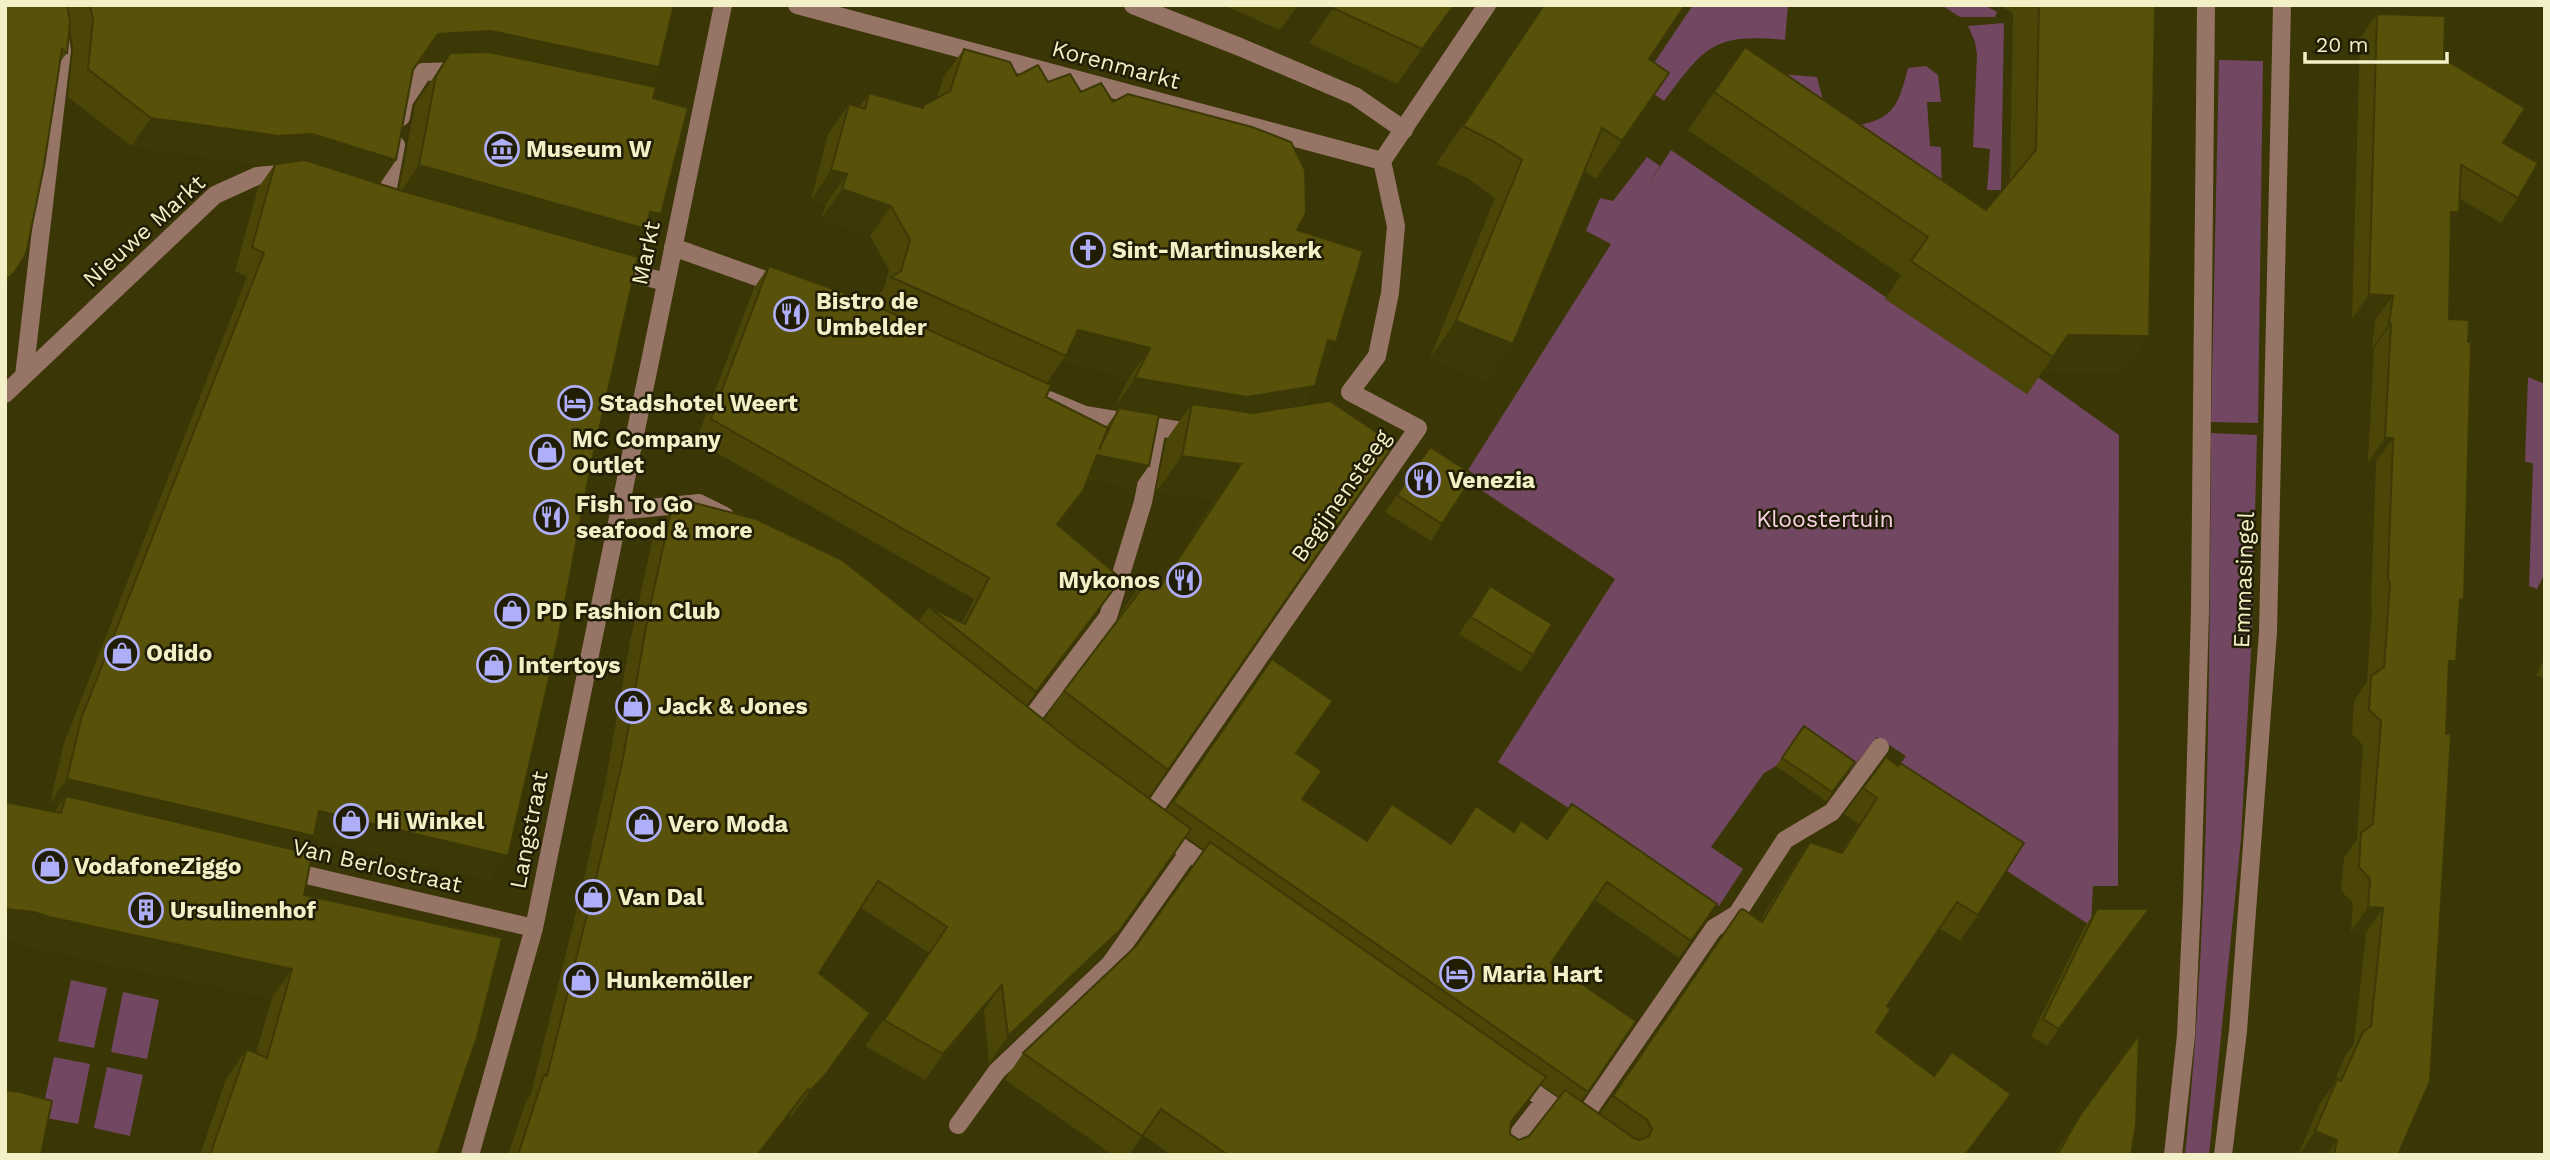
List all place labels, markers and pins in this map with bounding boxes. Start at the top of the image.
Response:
museum icon: Museum W [483,130,521,168]
place label: Museum W [526,136,652,163]
church icon: Sint-Martinuskerk [1069,231,1107,269]
place label: Sint-Martinuskerk [1112,237,1323,264]
place label: Bistro de Umbelder [816,288,927,341]
restaurant icon: Bistro de Umbelder [772,295,810,333]
hotel icon: Stadshotel Weert [556,384,594,422]
place label: Stadshotel Weert [600,390,798,417]
place label: MC Company Outlet [572,426,721,479]
shop icon: MC Company Outlet [528,433,566,471]
restaurant icon: Venezia [1404,461,1442,499]
place label: Venezia [1448,467,1536,494]
place label: Fish To Go seafood & more [576,491,753,544]
restaurant icon: Fish To Go seafood & more [532,498,570,536]
restaurant icon: Mykonos [1165,561,1203,599]
place label: Mykonos [1058,567,1160,594]
shop icon: PD Fashion Club [493,592,531,630]
place label: PD Fashion Club [536,598,720,625]
shop icon: Odido [103,634,141,672]
place label: Odido [146,640,212,667]
shop icon: Intertoys [475,646,513,684]
place label: Intertoys [518,652,621,679]
shop icon: Jack & Jones [614,687,652,725]
place label: Jack & Jones [658,693,808,720]
shop icon: Hi Winkel [332,802,370,840]
shop icon: Vero Moda [625,805,663,843]
place label: Hi Winkel [376,808,485,835]
place label: Vero Moda [668,811,789,838]
shop icon: VodafoneZiggo [31,847,69,885]
place label: VodafoneZiggo [74,853,241,880]
shop icon: Van Dal [574,878,612,916]
place label: Van Dal [618,884,704,911]
building icon: Ursulinenhof [127,891,165,929]
place label: Ursulinenhof [170,897,316,924]
hotel icon: Maria Hart [1438,955,1476,993]
shop icon: Hunkemöller [562,961,600,999]
place label: Maria Hart [1482,961,1602,988]
place label: Hunkemöller [606,967,752,994]

